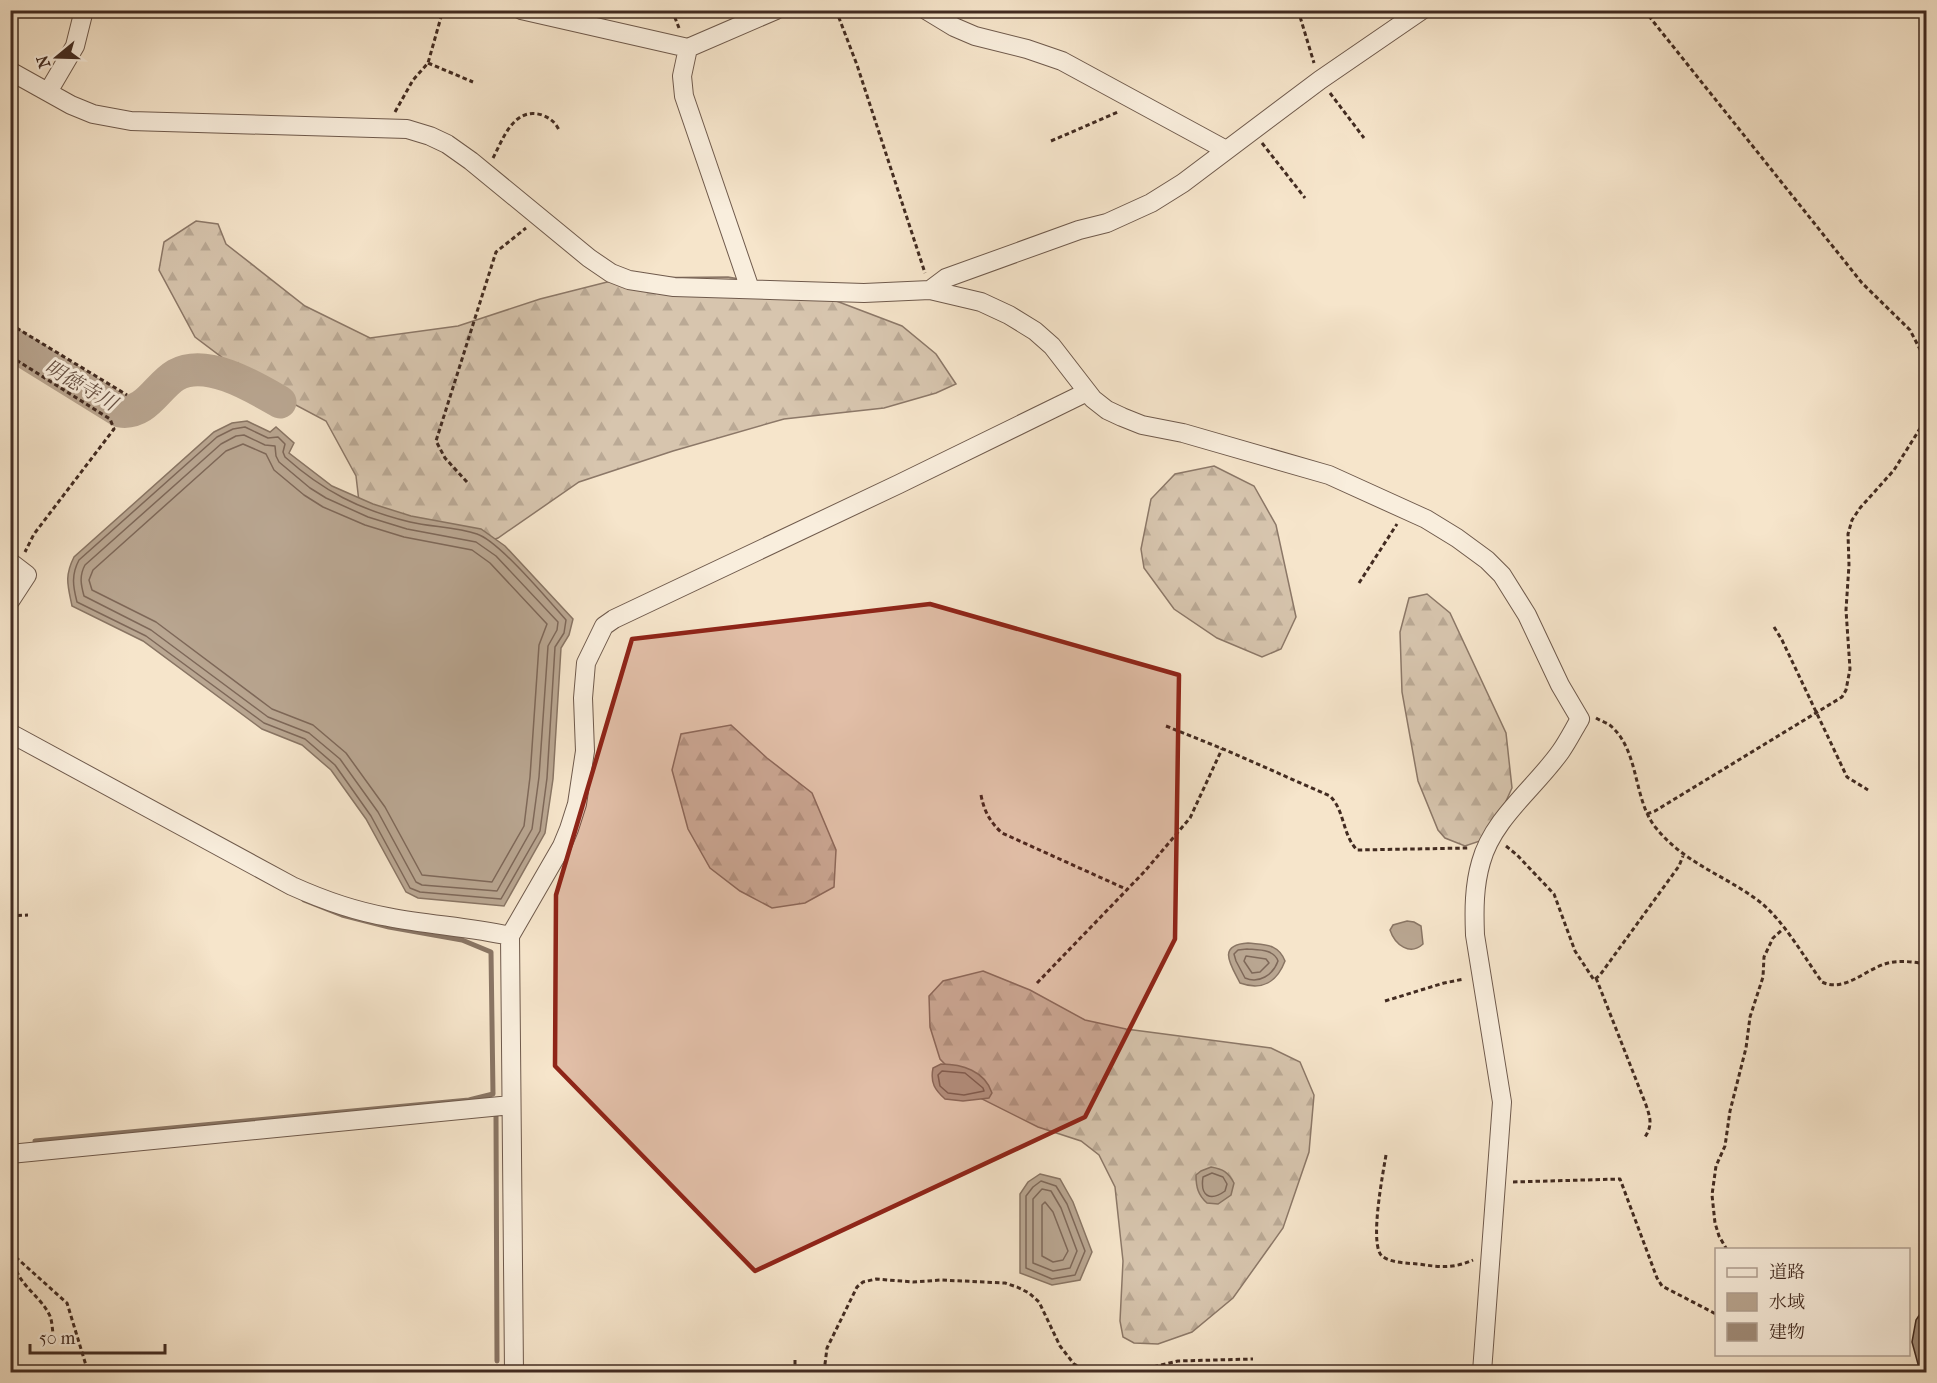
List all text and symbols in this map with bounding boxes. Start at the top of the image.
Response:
north arrow [27,27,87,87]
text: N [32,52,54,71]
water label: 明徳寺川 [40,355,123,416]
legend [1715,1248,1910,1356]
text: 道路 [1769,1262,1805,1283]
text: 水域 [1769,1292,1805,1313]
scale bar [30,1317,165,1355]
text: 建物 [1769,1322,1805,1343]
text: 50 m [39,1328,76,1349]

